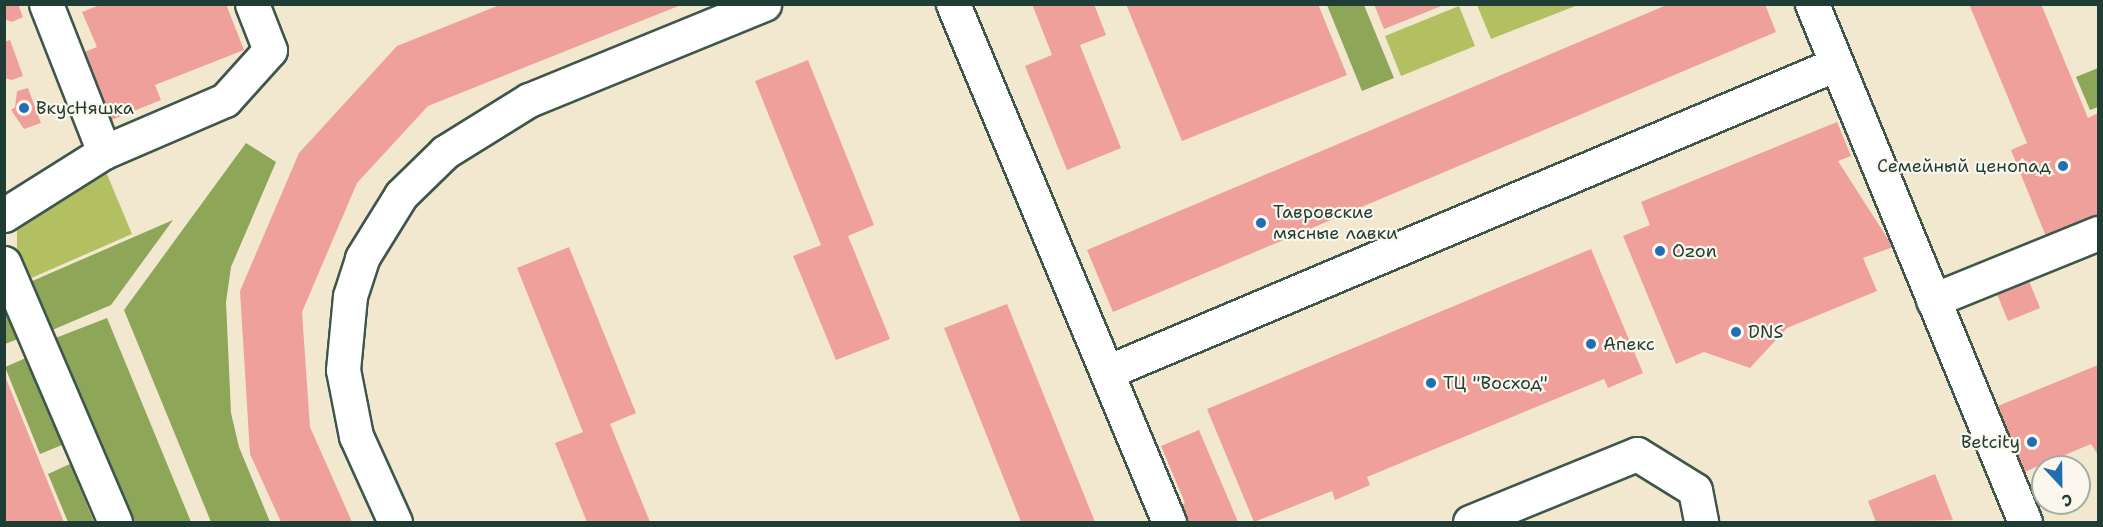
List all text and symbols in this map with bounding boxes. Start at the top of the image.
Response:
place label: ВкусНяшка [36,97,134,119]
marker: ВкусНяшка [17,101,31,115]
place label: Семейный ценопад [1877,155,2051,177]
marker: Семейный ценопад [2056,159,2070,173]
place label: Тавровские мясные лавки [1273,202,1398,244]
marker: Тавровские мясные лавки [1254,216,1268,230]
place label: Ozon [1672,240,1717,262]
marker: Ozon [1653,244,1667,258]
place label: DNS [1748,321,1783,343]
marker: DNS [1729,325,1743,339]
place label: Апекс [1603,333,1655,355]
marker: Апекс [1584,337,1598,351]
place label: ТЦ "Восход" [1443,372,1548,394]
marker: ТЦ "Восход" [1424,376,1438,390]
place label: Betcity [1961,431,2020,453]
marker: Betcity [2025,435,2039,449]
north arrow [2031,455,2091,515]
text: С [2059,489,2076,512]

